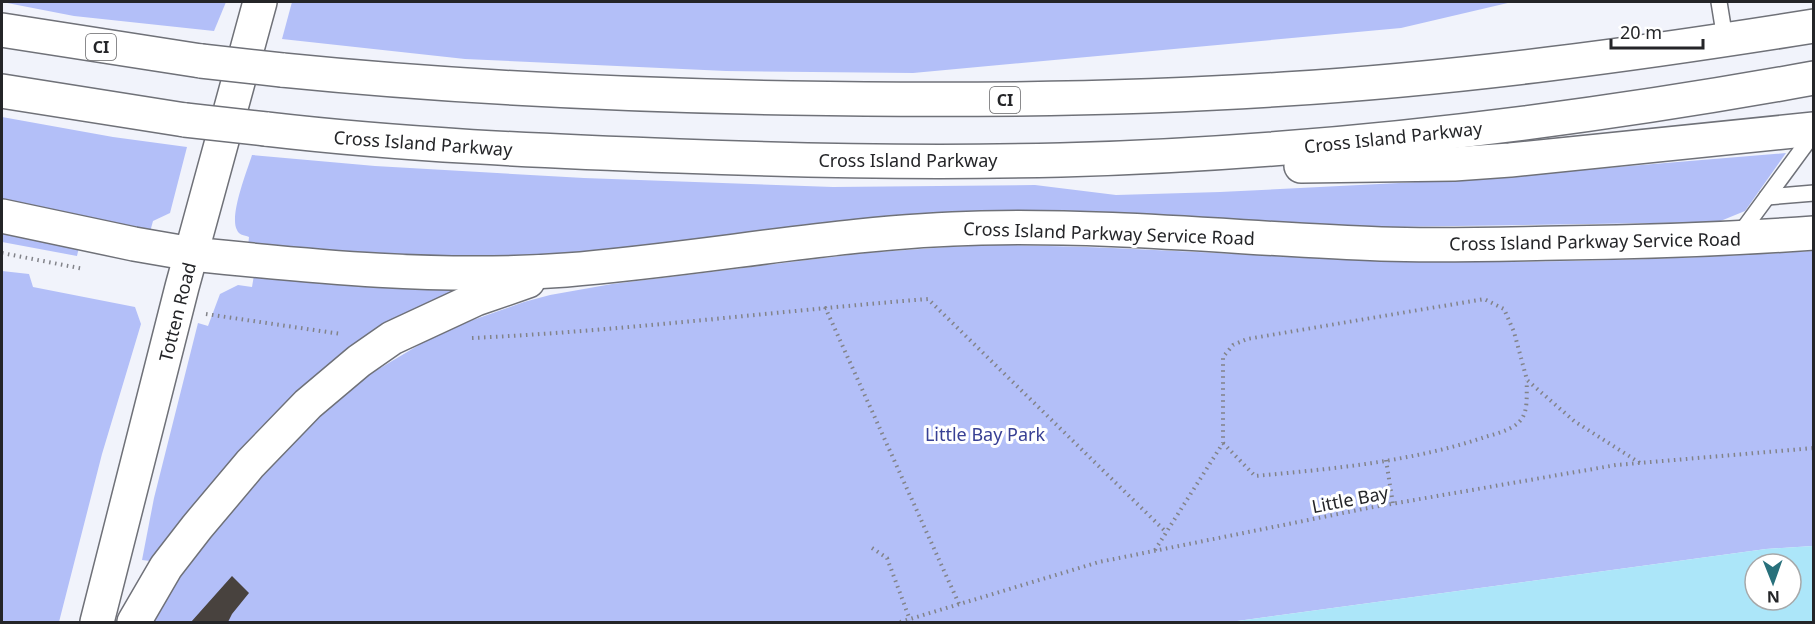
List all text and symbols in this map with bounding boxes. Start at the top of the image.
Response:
scale bar [1611,12,1702,50]
text: 20 m [1620,20,1662,44]
road number: CI [86,34,116,60]
road number: CI [990,87,1020,113]
street label: Cross Island Parkway [1303,116,1484,158]
street label: Cross Island Parkway [333,125,514,161]
street label: Cross Island Parkway [818,148,998,172]
street label: Cross Island Parkway Service Road [963,216,1255,250]
street label: Cross Island Parkway Service Road [1449,226,1741,256]
street label: Totten Road [153,260,201,364]
park label: Little Bay Park [925,422,1046,446]
street label: Little Bay [1310,480,1391,518]
north arrow [1743,552,1803,612]
text: N [1767,586,1780,608]

